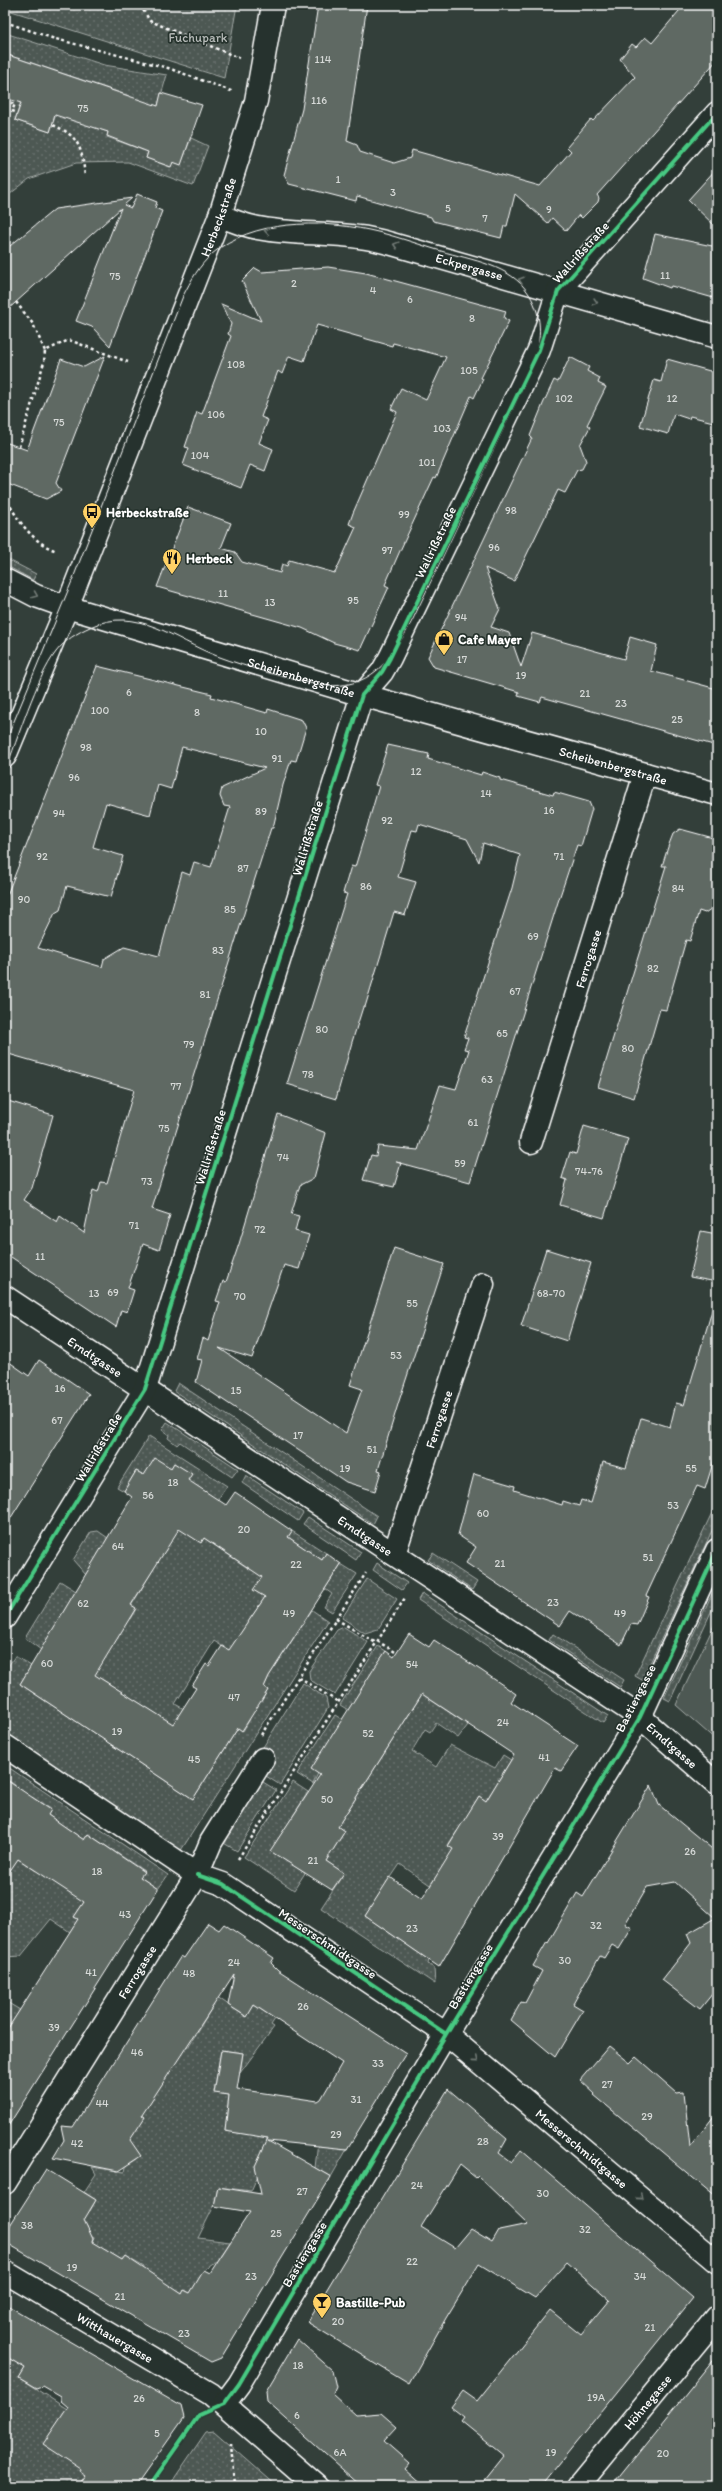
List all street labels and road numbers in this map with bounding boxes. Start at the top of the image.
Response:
street label: Herbeckstraße [197,176,239,259]
street label: Wallrißstraße [549,218,612,286]
street label: Eckpergasse [434,250,505,283]
street label: Wallrißstraße [412,504,459,581]
street label: Scheibenbergstraße [246,654,357,701]
street label: Scheibenbergstraße [557,743,669,788]
street label: Wallrißstraße [289,799,326,878]
street label: Ferrogasse [572,928,604,990]
street label: Wallrißstraße [192,1108,229,1187]
street label: Erndtgasse [65,1334,125,1380]
street label: Ferrogasse [422,1388,456,1450]
street label: Wallrißstraße [72,1410,125,1485]
street label: Erndtgasse [335,1512,395,1559]
street label: Bastiengasse [612,1662,659,1735]
street label: Erndtgasse [643,1719,700,1772]
street label: Messerschmidtgasse [276,1905,380,1982]
street label: Bastiengasse [445,1941,496,2012]
street label: Ferrogasse [115,1942,159,2002]
street label: Messerschmidtgasse [532,2106,630,2191]
street label: Bastiengasse [279,2219,330,2290]
street label: Witthauergasse [74,2309,156,2366]
street label: Höhnegasse [621,2372,675,2433]

